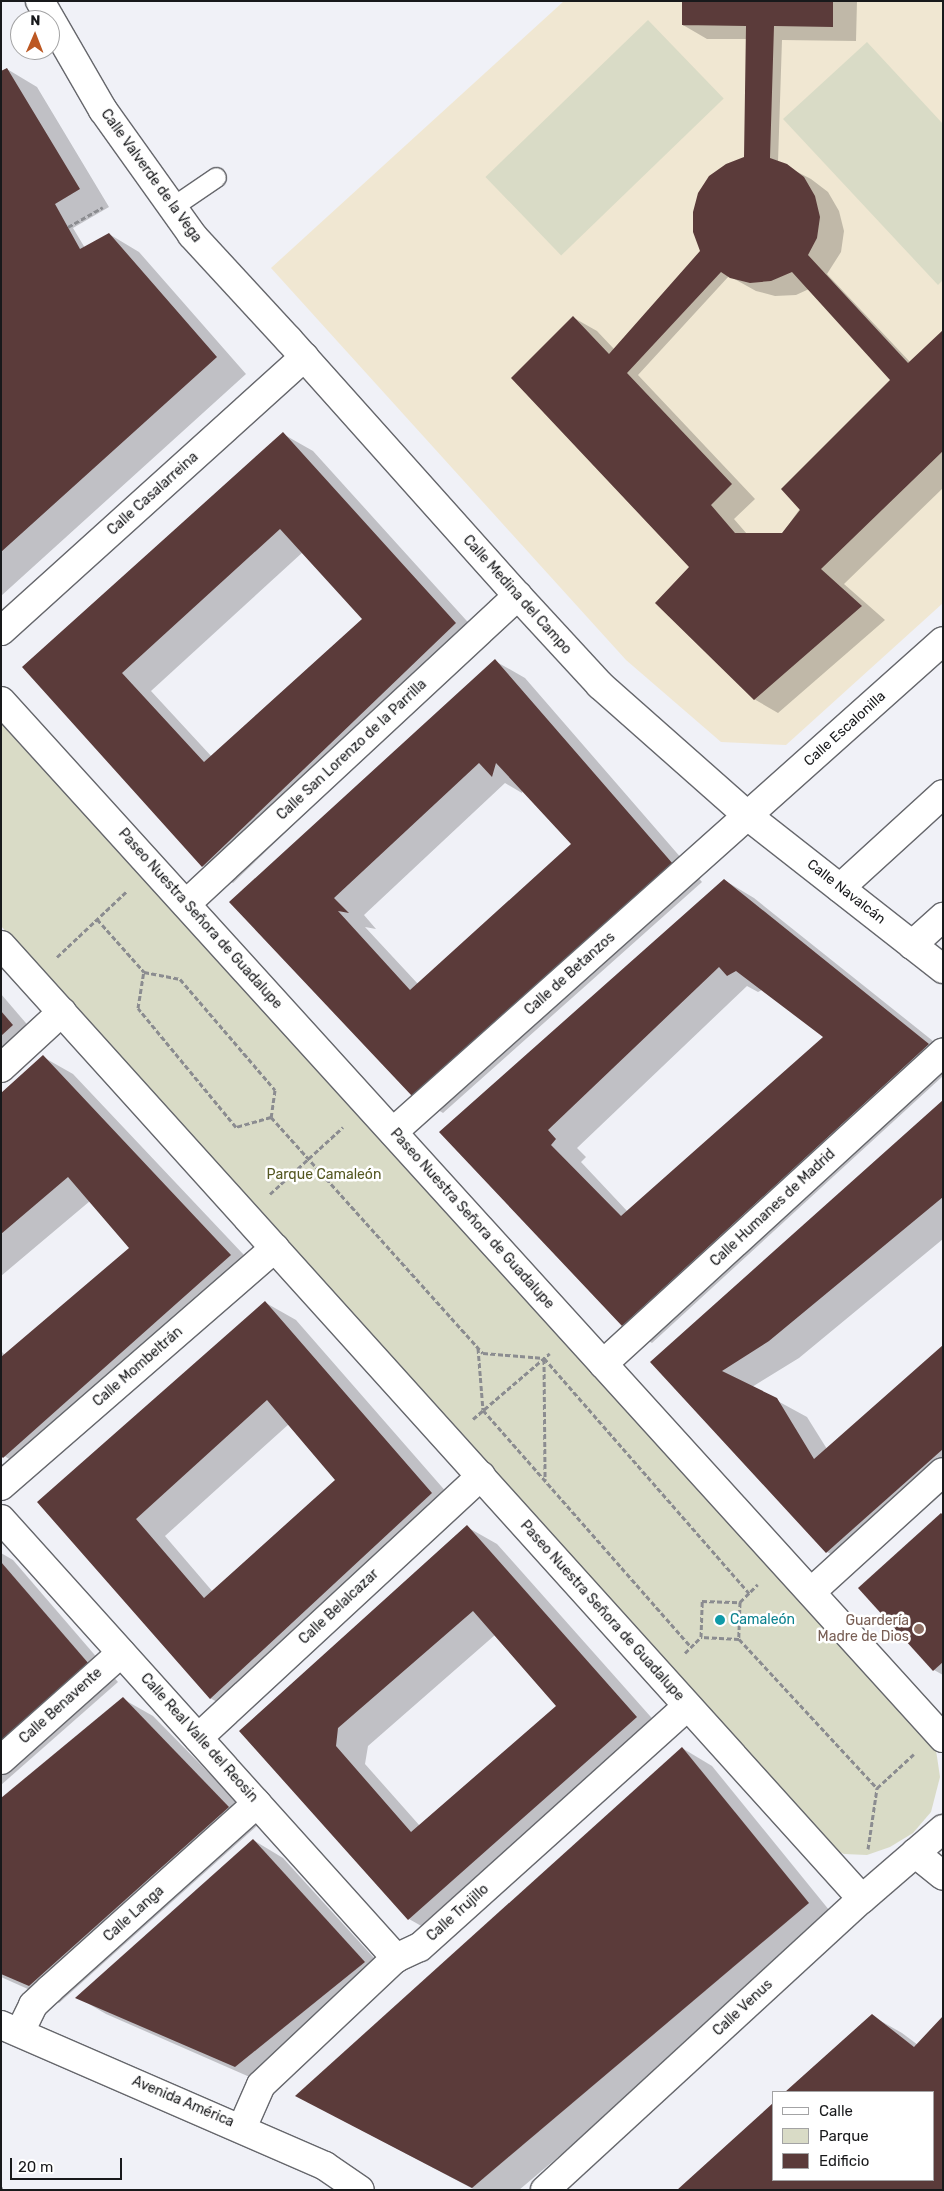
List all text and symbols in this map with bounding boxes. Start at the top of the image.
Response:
north arrow [10,10,60,60]
text: N [30,12,40,29]
street label: Calle Valverde de la Vega [97,106,205,246]
street label: Calle Casalarreina [104,449,202,539]
street label: Calle Medina del Campo [459,532,575,658]
street label: Calle San Lorenzo de la Parrilla [274,676,430,824]
street label: Calle Escalonilla [801,688,889,770]
street label: Paseo Nuestra Señora de Guadalupe [115,825,285,1013]
street label: Calle Navalcán [803,856,889,928]
street label: Calle de Betanzos [521,929,619,1019]
street label: Paseo Nuestra Señora de Guadalupe [387,1125,557,1313]
street label: Calle Humanes de Madrid [707,1146,839,1270]
park label: Parque Camaleón [267,1167,381,1183]
street label: Calle Mombeltrán [90,1324,186,1410]
street label: Paseo Nuestra Señora de Guadalupe [517,1517,687,1705]
street label: Calle Belalcazar [296,1566,382,1648]
place label: Camaleón [730,1612,795,1628]
place label: Guardería Madre de Dios [818,1613,909,1645]
marker: Camaleón [714,1614,726,1626]
marker: Guardería Madre de Dios [913,1623,925,1635]
street label: Calle Benavente [16,1664,106,1748]
street label: Calle Real Valle del Reosin [137,1670,261,1806]
street label: Calle Trujillo [424,1881,492,1945]
street label: Calle Langa [100,1883,168,1945]
street label: Calle Venus [710,1976,776,2040]
street label: Avenida América [129,2073,237,2131]
legend [772,2091,934,2181]
text: Calle [819,2102,853,2120]
text: Parque [819,2127,869,2145]
scale bar [12,2148,125,2180]
text: Edificio [819,2152,869,2170]
text: 20 m [18,2158,53,2176]

